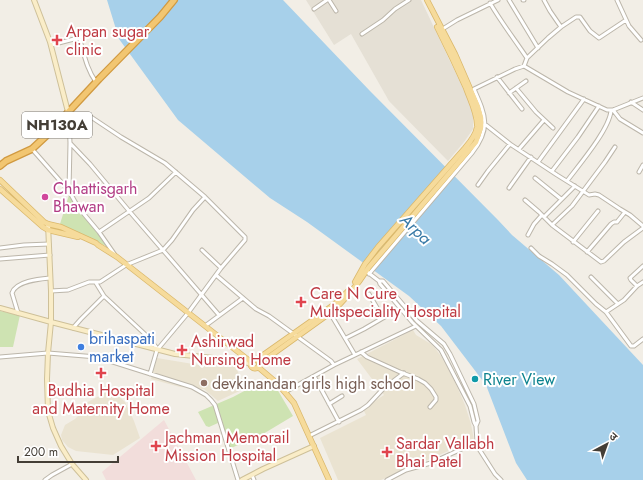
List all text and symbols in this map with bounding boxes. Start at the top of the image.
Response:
place label: Arpan sugar clinic [66,20,150,61]
marker: Arpan sugar clinic [51,34,63,46]
road number: NH130A [22,112,92,138]
place label: Chhattisgarh Bhawan [53,177,137,218]
marker: Chhattisgarh Bhawan [40,192,50,202]
water label: Arpa [394,207,437,250]
place label: Care N Cure Multspeciality Hospital [310,282,461,323]
marker: Care N Cure Multspeciality Hospital [295,296,307,308]
place label: brihaspati market [89,327,155,368]
place label: Ashirwad Nursing Home [191,330,291,371]
marker: brihaspati market [76,342,86,352]
marker: Ashirwad Nursing Home [176,344,188,356]
marker: Budhia Hospital and Maternity Home [95,367,107,379]
place label: River View [483,368,555,391]
place label: devkinandan girls high school [212,372,414,395]
marker: River View [470,374,480,384]
marker: devkinandan girls high school [199,378,209,388]
place label: Budhia Hospital and Maternity Home [32,379,170,420]
north arrow [587,424,627,464]
place label: Jachman Memorail Mission Hospital [163,426,289,467]
text: उ [606,428,622,445]
place label: Sardar Vallabh Bhai Patel [396,432,494,473]
scale bar [18,438,118,464]
marker: Jachman Memorail Mission Hospital [150,440,162,452]
text: 200 m [24,443,58,461]
marker: Sardar Vallabh Bhai Patel [381,446,393,458]

